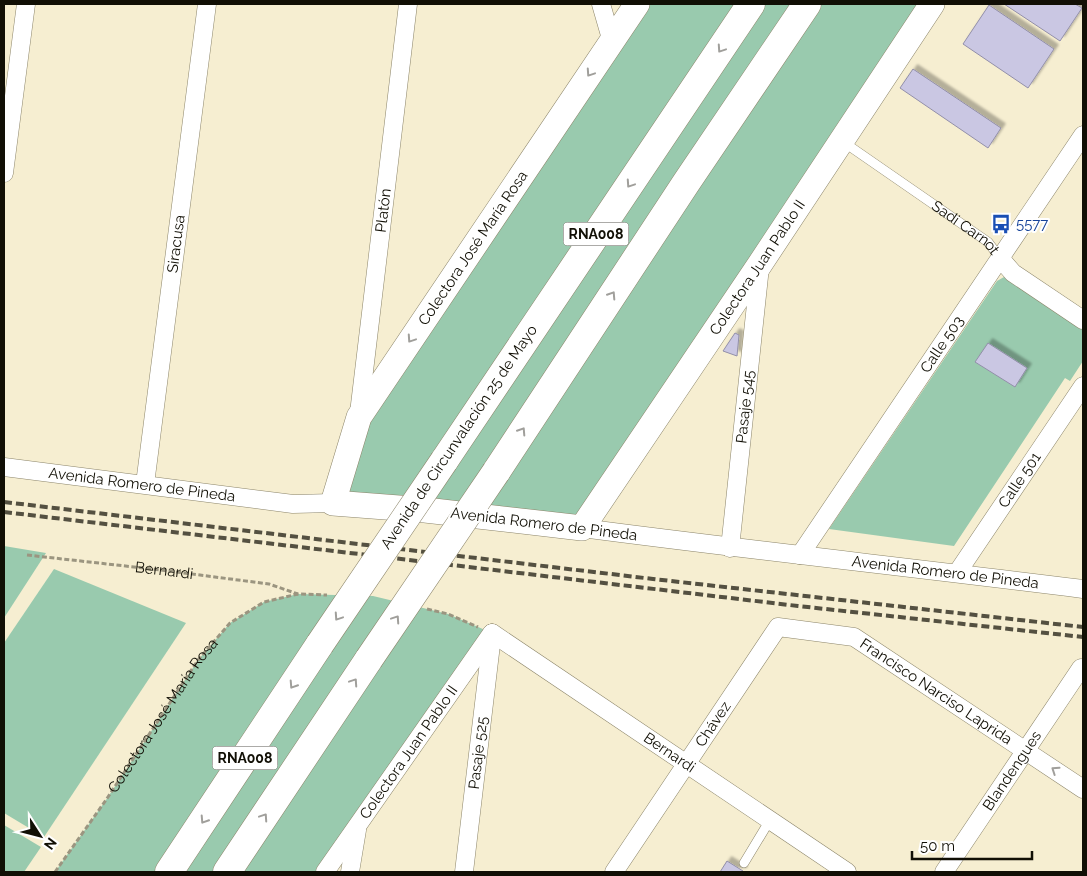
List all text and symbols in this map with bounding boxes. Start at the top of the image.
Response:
one-way arrow [717,43,727,52]
one-way arrow [587,68,596,77]
street label: Colectora José María Rosa [414,167,532,329]
one-way arrow [627,178,636,187]
street label: Platón [372,187,395,233]
street label: Colectora Juan Pablo II [706,196,809,339]
street label: Sadi Carnot [928,197,1003,258]
bus stop icon: 5577 [990,213,1012,235]
street label: Siracusa [163,214,189,274]
place label: 5577 [1016,215,1048,233]
road number: RNA008 [564,222,628,245]
one-way arrow [606,292,615,301]
street label: Calle 503 [916,312,967,376]
street label: Avenida de Circunvalación 25 de Mayo [377,321,541,553]
one-way arrow [408,334,418,343]
street label: Pasaje 545 [732,369,758,444]
one-way arrow [516,427,526,436]
street label: Calle 501 [994,448,1045,511]
street label: Avenida Romero de Pineda [47,464,236,506]
street label: Avenida Romero de Pineda [450,504,638,544]
street label: Avenida Romero de Pineda [851,552,1040,592]
street label: Bernardi [134,558,194,583]
one-way arrow [335,611,344,621]
one-way arrow [390,615,399,625]
street label: Colectora José María Rosa [104,635,222,796]
street label: Francisco Narciso Laprida [857,635,1016,748]
one-way arrow [348,678,357,687]
one-way arrow [290,679,299,688]
street label: Colectora Juan Pablo II [356,682,462,823]
street label: Chávez [691,698,735,750]
street label: Pasaje 525 [465,715,491,790]
street label: Blandengues [979,727,1045,814]
street label: Bernardi [640,729,699,776]
road number: RNA008 [212,746,278,770]
one-way arrow [1051,766,1060,776]
north arrow [15,811,65,861]
one-way arrow [258,813,267,823]
one-way arrow [200,815,210,824]
scale bar [912,828,1032,860]
text: N [41,835,60,853]
text: 50 m [920,837,955,855]

